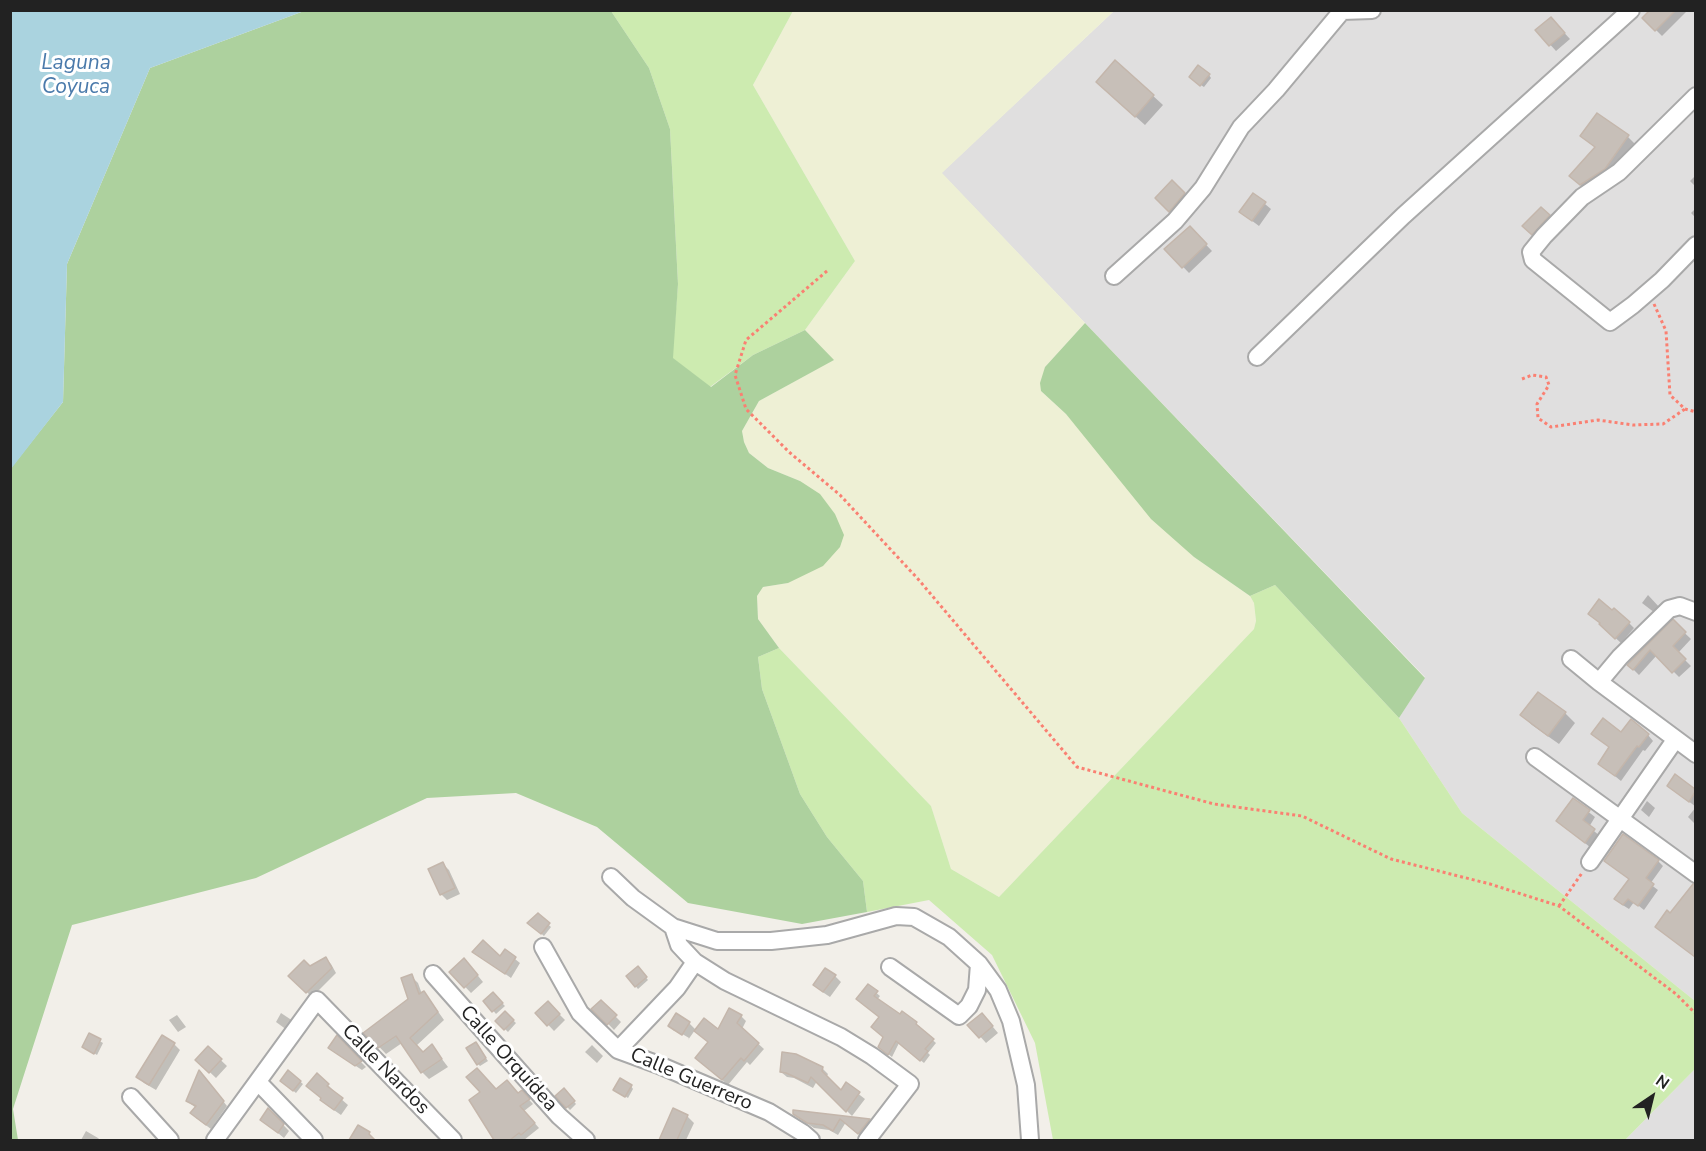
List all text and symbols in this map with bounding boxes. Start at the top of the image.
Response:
water label: Laguna Coyuca [41,51,111,101]
street label: Calle Orquídea [454,1001,562,1117]
street label: Calle Nardos [336,1020,434,1120]
street label: Calle Guerrero [626,1043,756,1117]
north arrow [1622,1067,1682,1127]
text: N [1651,1070,1674,1095]

